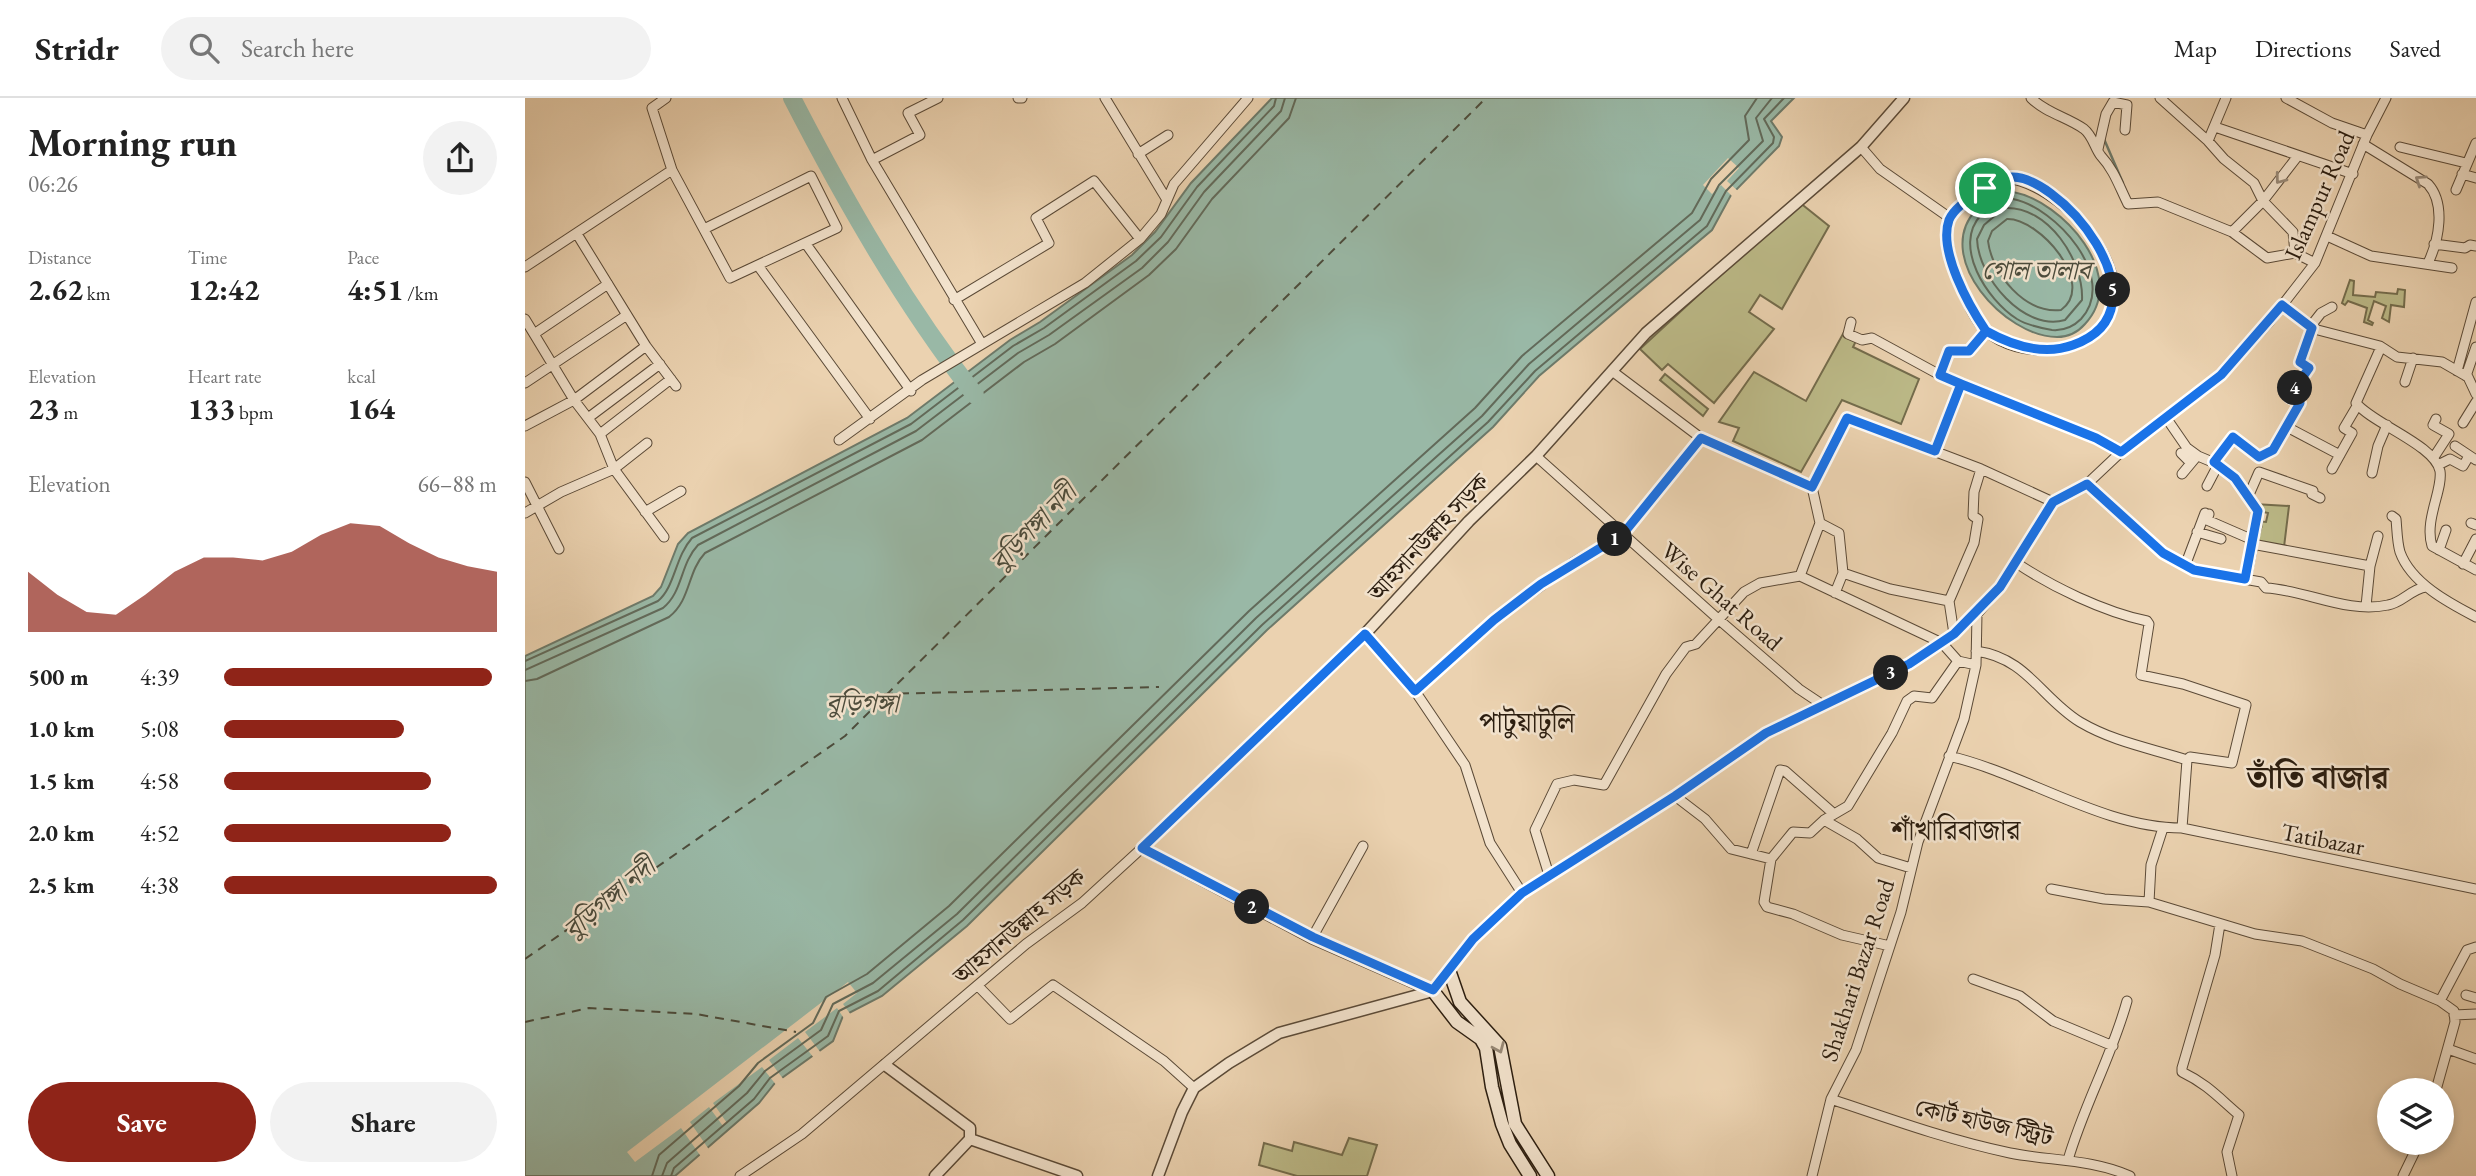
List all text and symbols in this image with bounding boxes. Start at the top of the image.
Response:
search box [161,17,651,80]
text: Stridr [35,27,119,70]
icon: search [185,29,223,67]
text: Search here [241,31,354,65]
text: Map [2174,33,2217,64]
text: Directions [2255,33,2352,64]
text: Saved [2390,33,2441,64]
text: Morning run [28,118,237,167]
button: share [423,121,497,195]
street label: Islampur Road [2277,125,2362,264]
pin [1955,158,2015,218]
text: 06:26 [28,169,78,199]
icon: arrive [1966,169,2004,207]
one-way arrow [2276,171,2288,184]
one-way arrow [2415,176,2428,188]
text: Distance [28,245,91,270]
text: Time [188,245,227,270]
text: Pace [347,245,379,270]
water label: গোল তালাব [1981,253,2095,287]
text: 2.62 [28,270,83,309]
text: 12:42 [188,270,260,309]
text: 4:51 [347,270,403,309]
pin: 5 [2095,272,2131,308]
text: 5 [2107,277,2118,302]
text: km [83,281,111,306]
text: /km [403,281,438,306]
text: Elevation [28,364,96,389]
text: Heart rate [188,364,261,389]
text: kcal [347,364,376,389]
pin: 4 [2277,370,2313,406]
text: 4 [2289,375,2300,400]
text: 23 [28,389,60,428]
text: 133 [188,389,235,428]
text: 164 [347,389,395,428]
text: m [60,400,78,425]
text: bpm [235,400,274,425]
street label: আহসানউল্লাহ সড়ক [1360,466,1496,608]
text: Elevation [28,469,111,499]
text: 66–88 m [418,469,497,499]
water label: বুড়িগঙ্গা নদী [983,474,1085,578]
pin: 1 [1597,522,1633,556]
text: 1 [1609,526,1620,551]
street label: Wise Ghat Road [1655,535,1790,658]
pin: 3 [1873,656,1909,690]
text: 3 [1885,660,1896,685]
text: 500 m [28,662,89,692]
text: 4:39 [140,662,179,692]
water label: বুড়িগঙ্গা [826,686,901,720]
district label: পাটুয়াটুলি [1479,704,1577,740]
text: 1.0 km [28,714,95,744]
text: 5:08 [140,714,179,744]
district label: তাঁতি বাজার [2245,756,2390,798]
text: 1.5 km [28,766,95,796]
text: 4:58 [140,766,179,796]
district label: শাঁখারিবাজার [1890,812,2022,848]
street label: Tatibazar [2279,816,2367,862]
text: 2.0 km [28,818,95,848]
text: 4:52 [140,818,179,848]
water label: বুড়িগঙ্গা নদী [556,848,664,946]
street label: আহসানউল্লাহ সড়ক [946,861,1093,991]
text: 2.5 km [28,870,95,900]
text: 4:38 [140,870,179,900]
street label: Shakhari Bazar Road [1813,874,1901,1065]
pin: 2 [1235,890,1269,924]
text: 2 [1246,894,1257,919]
one-way arrow [1491,1042,1505,1054]
map controls [2377,1078,2454,1155]
button: layers [2377,1078,2454,1155]
button: Save [28,1082,256,1162]
button: Share [270,1082,497,1162]
street label: কোর্ট হাউজ স্ট্রিট [1912,1091,2057,1153]

